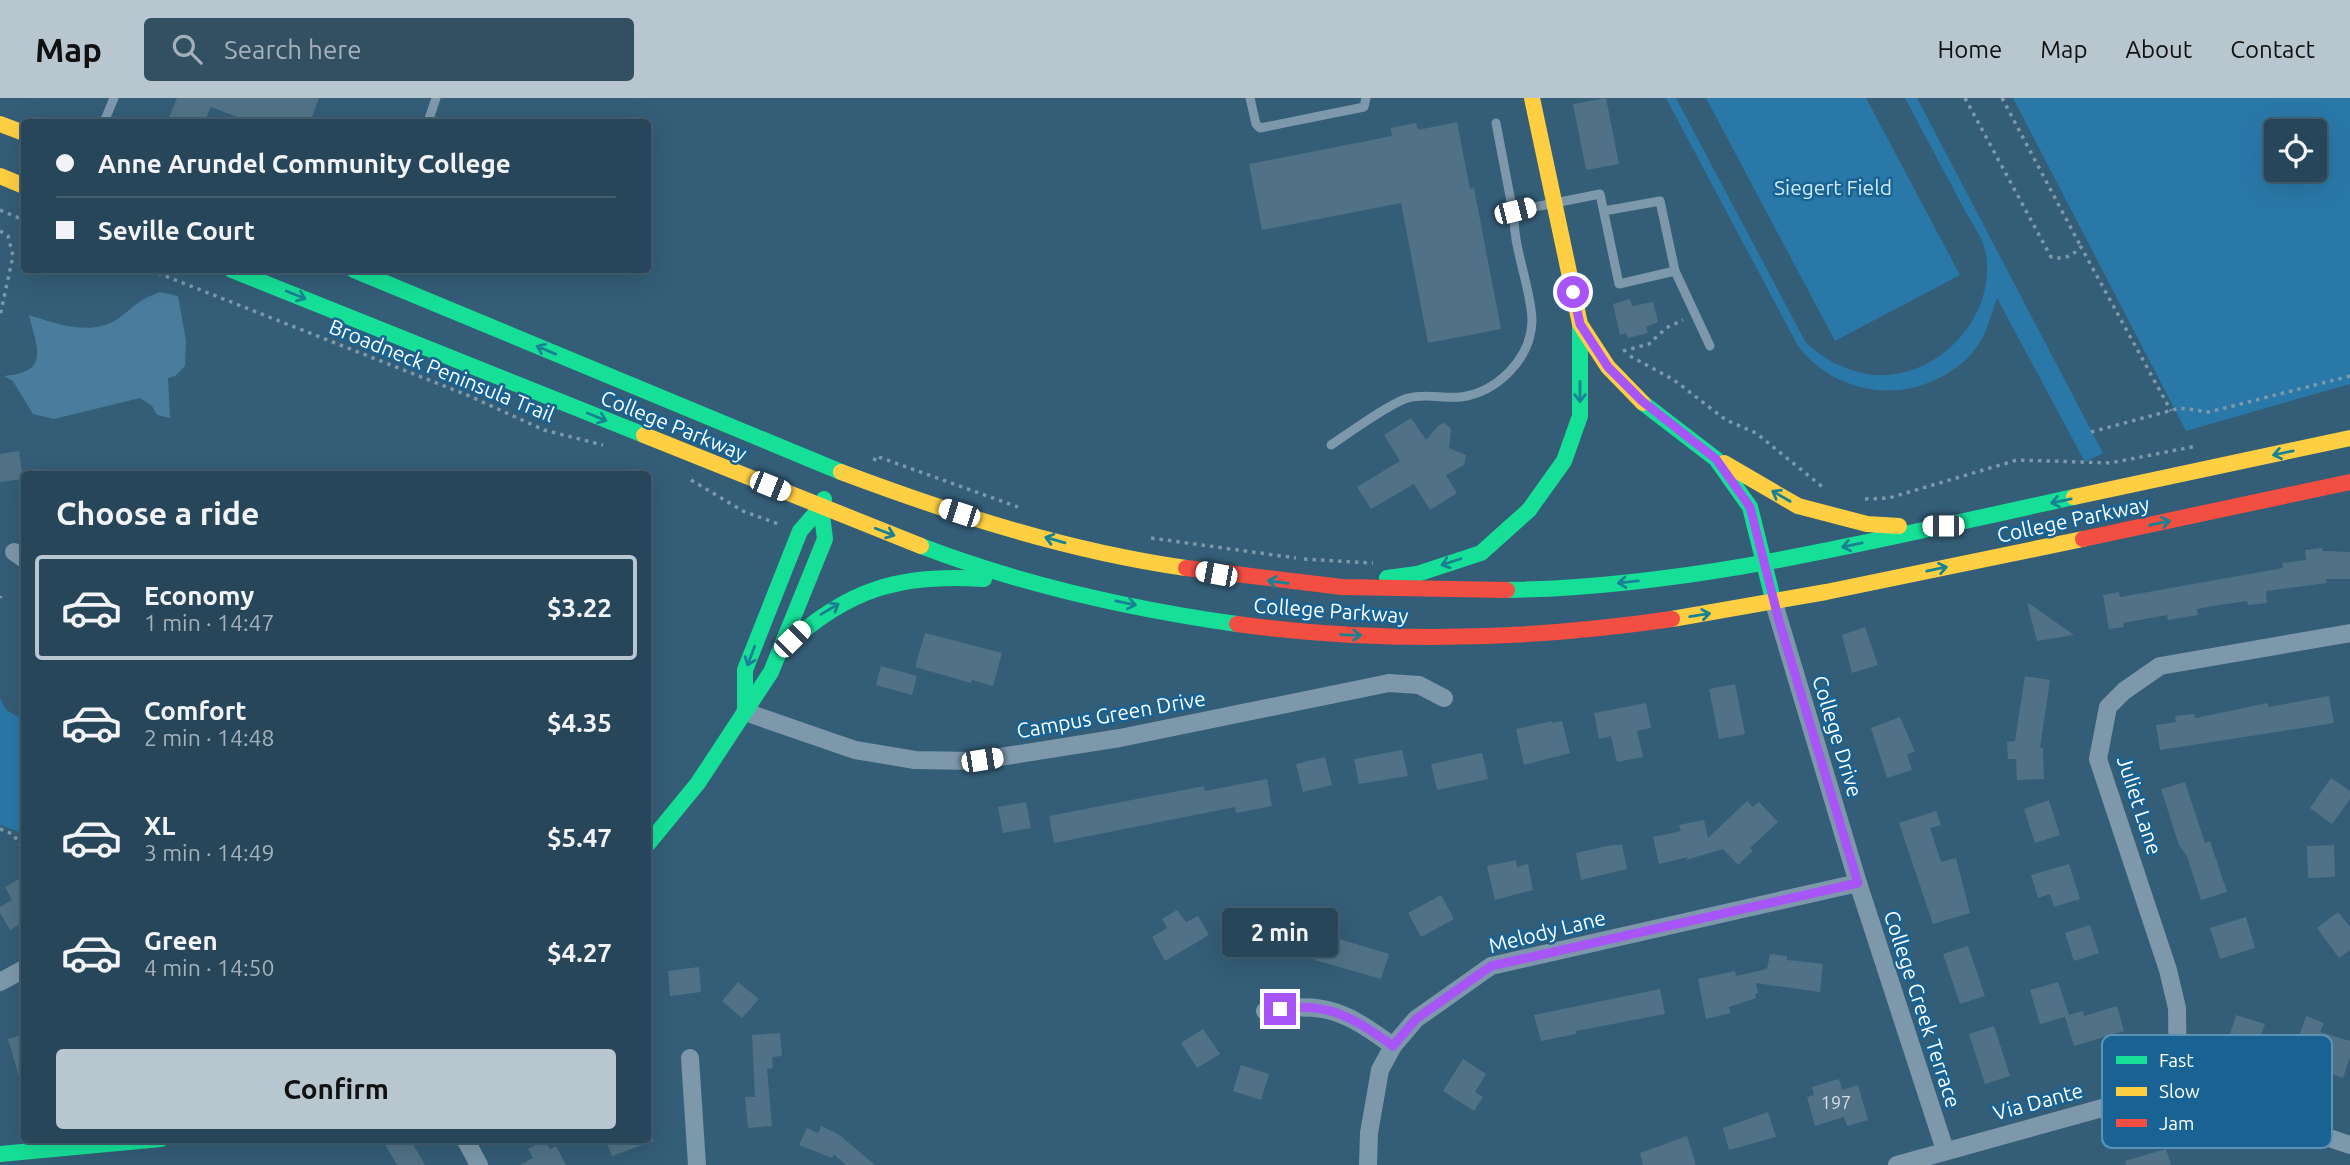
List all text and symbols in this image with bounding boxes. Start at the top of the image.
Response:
search box [144,18,634,81]
icon: search [168,30,206,68]
text: Map [35,31,102,68]
text: Search here [224,35,362,64]
text: Home [1937,36,2002,63]
text: Map [2040,36,2087,63]
text: About [2125,36,2192,63]
text: Contact [2230,36,2315,63]
map controls [2264,119,2327,182]
button: locate [2264,119,2327,182]
text: Anne Arundel Community College [98,149,511,178]
park label: Siegert Field [1774,175,1892,199]
car [1493,196,1538,226]
text: Seville Court [98,216,255,245]
route start [1557,276,1589,308]
one-way arrow [284,289,306,302]
street label: Broadneck Peninsula Trail [326,314,558,426]
one-way arrow [536,343,558,356]
one-way arrow [1573,380,1587,403]
street label: College Parkway [598,385,750,465]
one-way arrow [586,411,608,424]
one-way arrow [2272,446,2295,460]
car [747,468,794,504]
one-way arrow [1772,489,1792,503]
street label: College Parkway [1995,491,2151,547]
one-way arrow [2050,494,2073,508]
text: Choose a ride [56,495,259,531]
car [936,497,983,529]
one-way arrow [2148,515,2171,529]
car [1923,516,1965,537]
one-way arrow [873,527,895,540]
one-way arrow [1044,533,1066,546]
one-way arrow [1841,538,1864,552]
one-way arrow [1441,557,1463,569]
car [1194,560,1239,588]
one-way arrow [1925,561,1948,575]
one-way arrow [1268,575,1290,588]
icon: car [60,576,123,639]
one-way arrow [1617,576,1639,589]
text: Economy [144,581,254,610]
text: $3.22 [547,593,612,622]
street label: College Parkway [1253,593,1409,627]
one-way arrow [1114,597,1137,611]
one-way arrow [819,602,839,616]
one-way arrow [1688,608,1711,621]
text: 1 min · 14:47 [144,610,275,635]
car [770,617,815,661]
one-way arrow [1339,628,1362,641]
one-way arrow [744,644,756,666]
street label: College Drive [1808,672,1868,800]
street label: Campus Green Drive [1015,686,1207,742]
icon: car [60,691,123,754]
text: Comfort [144,696,247,725]
text: $4.35 [547,708,612,737]
text: 2 min · 14:48 [144,725,275,750]
car [960,746,1005,774]
street label: Juliet Lane [2113,752,2167,858]
icon: car [60,806,123,869]
text: XL [144,811,175,840]
text: $5.47 [547,823,612,852]
text: 3 min · 14:49 [144,840,275,865]
street label: Melody Lane [1486,905,1608,957]
street label: College Creek Terrace [1880,907,1966,1111]
callout: 2 min [1222,908,1338,956]
text: 2 min [1251,920,1309,945]
icon: car [60,921,123,984]
text: Green [144,926,218,955]
text: $4.27 [547,938,612,967]
text: 4 min · 14:50 [144,955,275,980]
route end [1264,993,1296,1025]
legend [2102,1035,2332,1148]
button: Confirm [56,1049,616,1129]
text: Fast [2159,1049,2194,1071]
street label: Via Dante [1990,1077,2086,1125]
text: Slow [2159,1080,2200,1102]
house number: 197 [1821,1092,1851,1112]
text: Jam [2159,1112,2195,1134]

